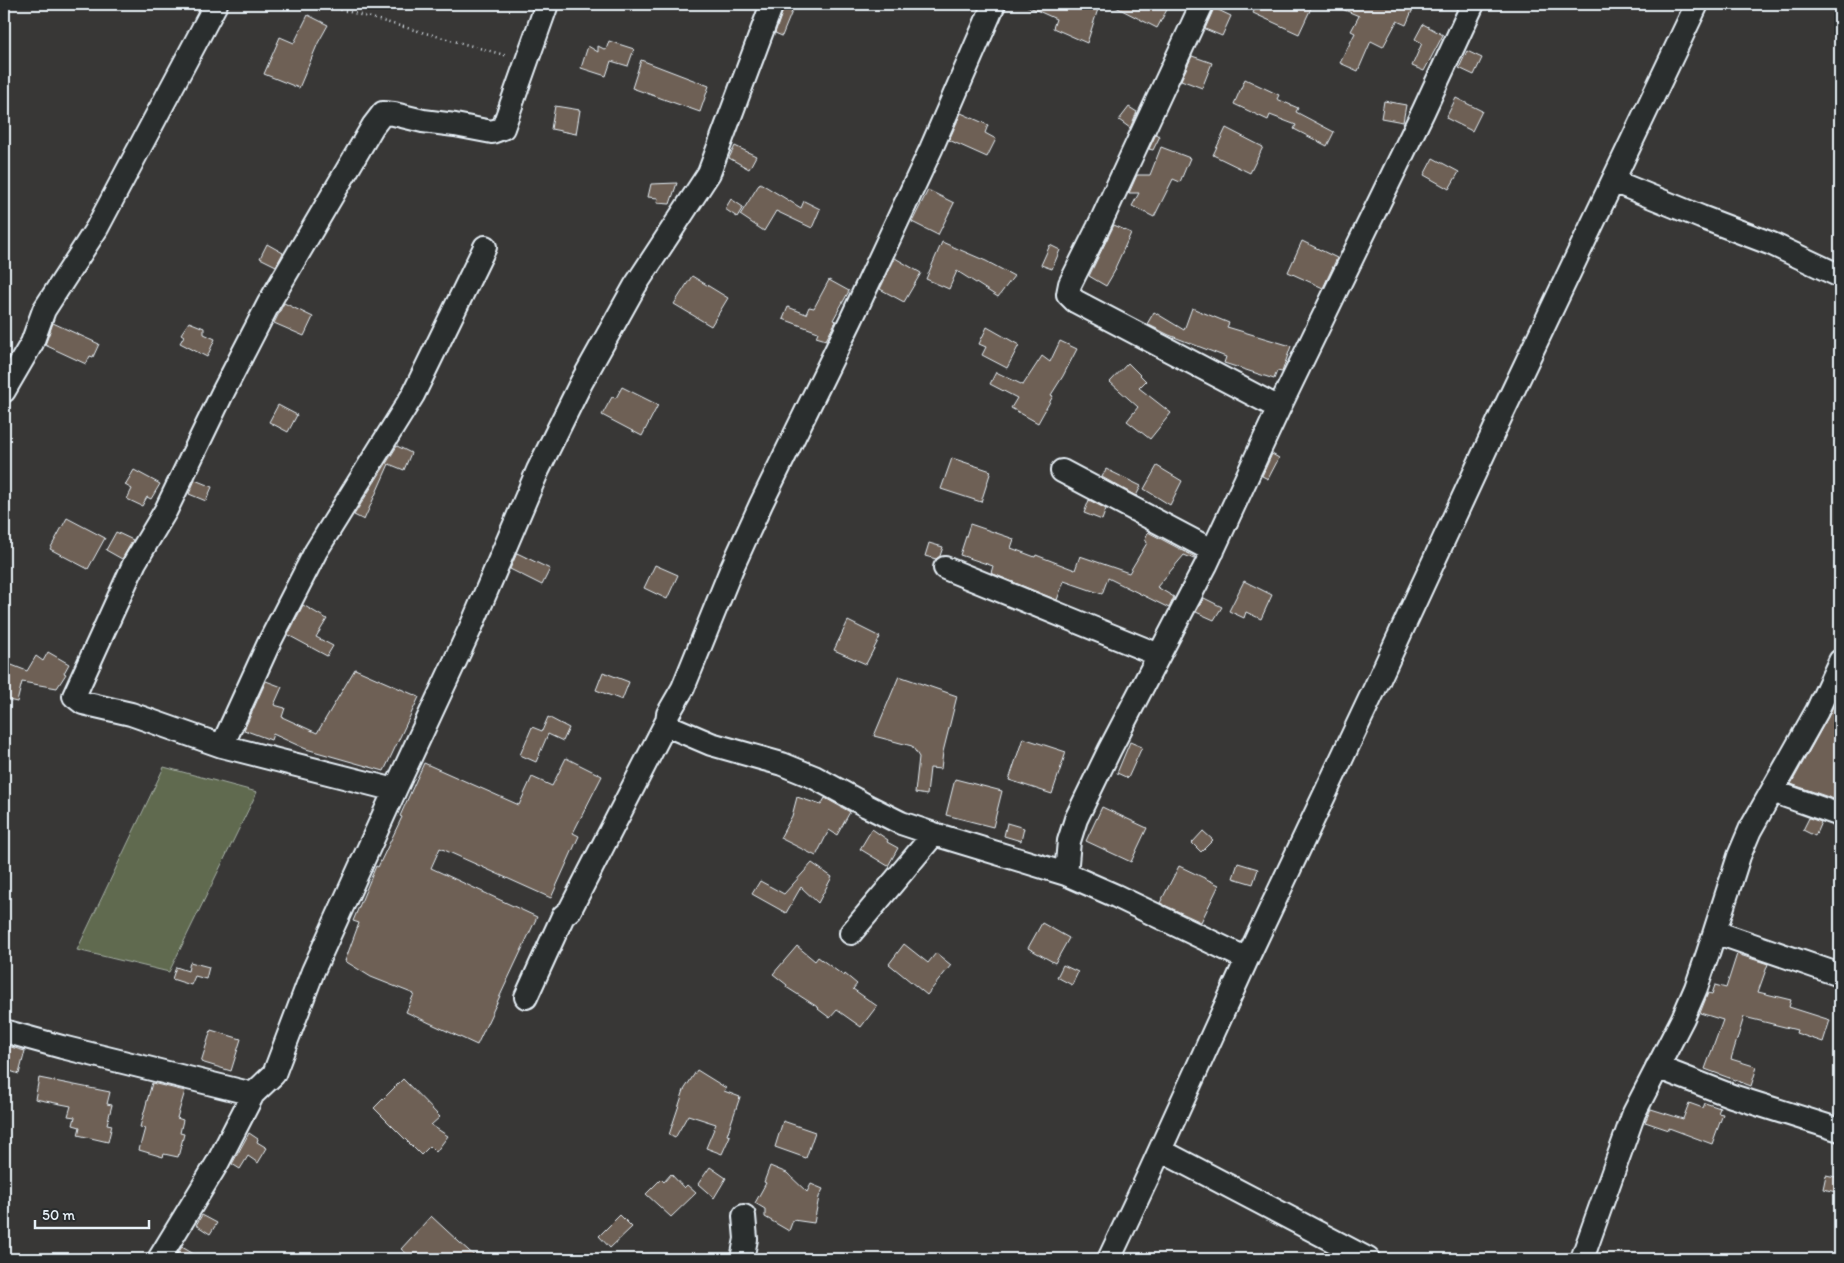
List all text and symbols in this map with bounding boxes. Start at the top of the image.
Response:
scale bar [35,1198,149,1230]
text: 50 m [42,1206,75,1224]

